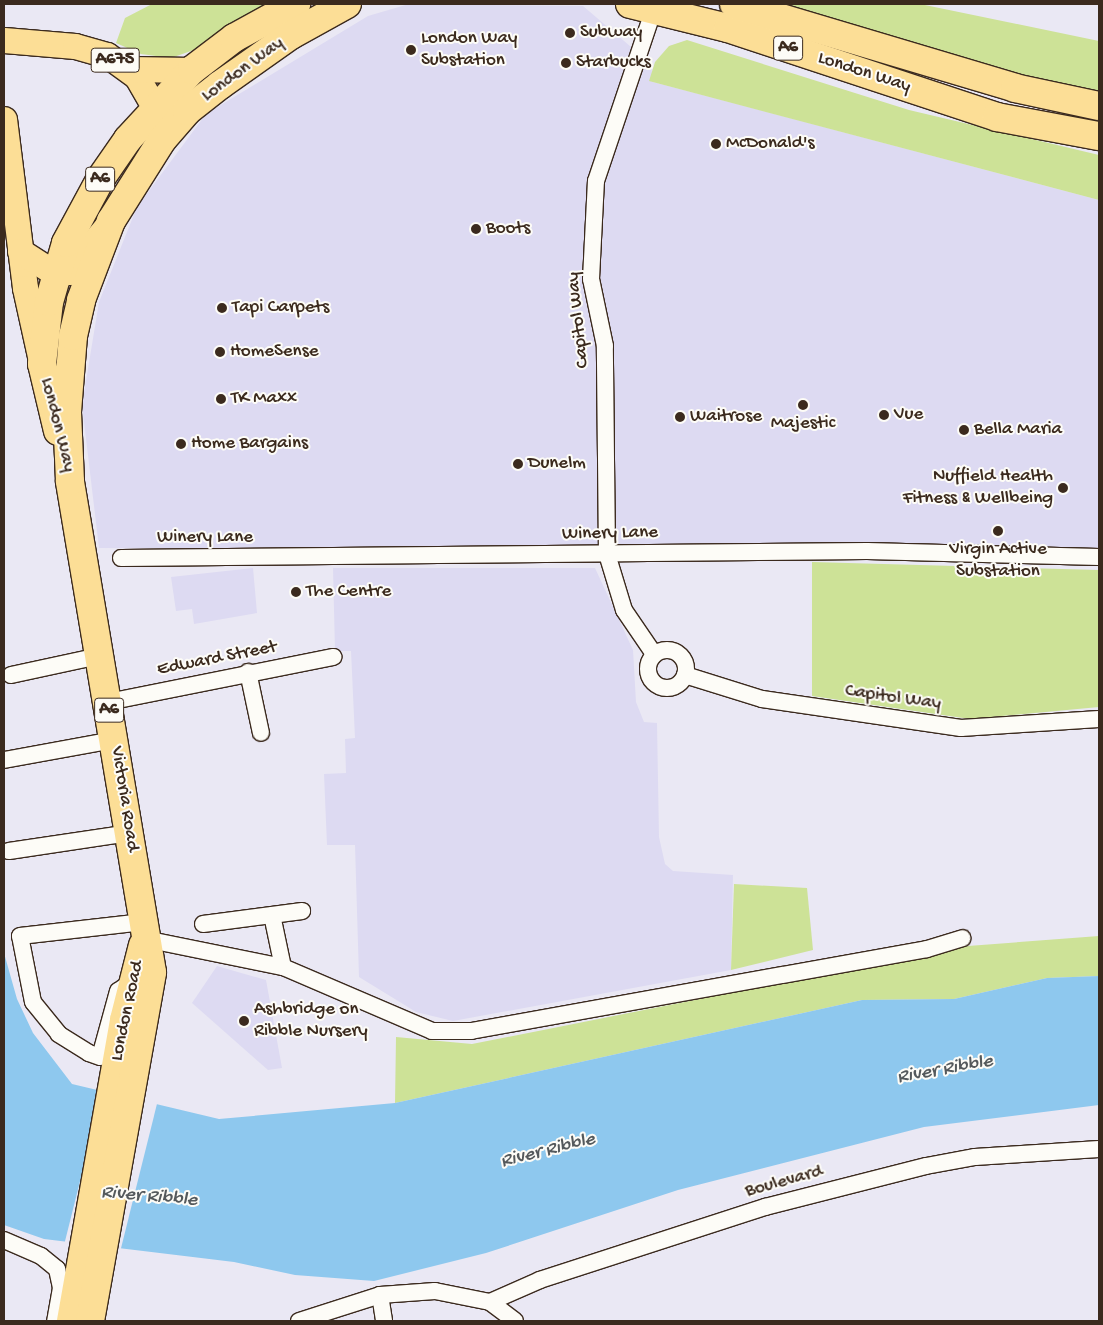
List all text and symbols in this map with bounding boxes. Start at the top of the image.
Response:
place label: Subway [580,22,642,44]
marker: Subway [564,27,576,39]
place label: London Way Substation [421,28,517,72]
street label: London Way [197,32,289,108]
road number: A6 [773,32,803,64]
road number: A675 [90,44,140,76]
marker: London Way Substation [405,44,417,56]
street label: London Way [815,47,913,99]
place label: Starbucks [576,52,651,74]
marker: Starbucks [560,57,572,69]
place label: McDonald's [726,133,815,155]
marker: McDonald's [710,138,722,150]
road number: A6 [85,163,115,194]
place label: Boots [486,218,530,240]
marker: Boots [470,223,482,235]
street label: Capitol Way [563,271,595,369]
place label: Tapi Carpets [232,297,329,319]
marker: Tapi Carpets [216,302,228,314]
place label: HomeSense [230,341,318,363]
marker: HomeSense [214,346,226,358]
street label: London Way [34,375,80,475]
place label: TK Maxx [231,388,297,410]
marker: TK Maxx [215,393,227,405]
marker: Majestic [797,399,809,411]
place label: Vue [894,404,923,426]
place label: Waitrose [690,406,762,428]
marker: Vue [878,409,890,421]
marker: Waitrose [674,411,686,423]
place label: Majestic [771,413,835,435]
place label: Bella Maria [974,419,1062,441]
marker: Bella Maria [958,424,970,436]
place label: Home Bargains [191,433,308,455]
marker: Home Bargains [175,438,187,450]
place label: Dunelm [528,453,586,475]
marker: Dunelm [512,458,524,470]
place label: Nuffield Health Fitness & Wellbeing [903,466,1053,510]
marker: Nuffield Health Fitness & Wellbeing [1057,482,1069,494]
street label: Winery Lane [562,522,658,546]
marker: Virgin Active Substation [992,525,1004,537]
street label: Winery Lane [157,527,253,549]
place label: Virgin Active Substation [949,539,1047,583]
place label: The Centre [306,581,391,603]
marker: The Centre [290,586,302,598]
street label: Edward Street [155,636,279,682]
street label: Capitol Way [844,680,942,716]
road number: A6 [94,694,124,726]
street label: Victoria Road [104,745,144,853]
street label: London Road [106,959,150,1063]
place label: Ashbridge on Ribble Nursery [254,999,368,1043]
marker: Ashbridge on Ribble Nursery [238,1015,250,1027]
water label: River Ribble [895,1050,995,1090]
water label: River Ribble [498,1128,598,1174]
street label: Boulevard [743,1161,825,1203]
water label: River Ribble [100,1181,198,1213]

